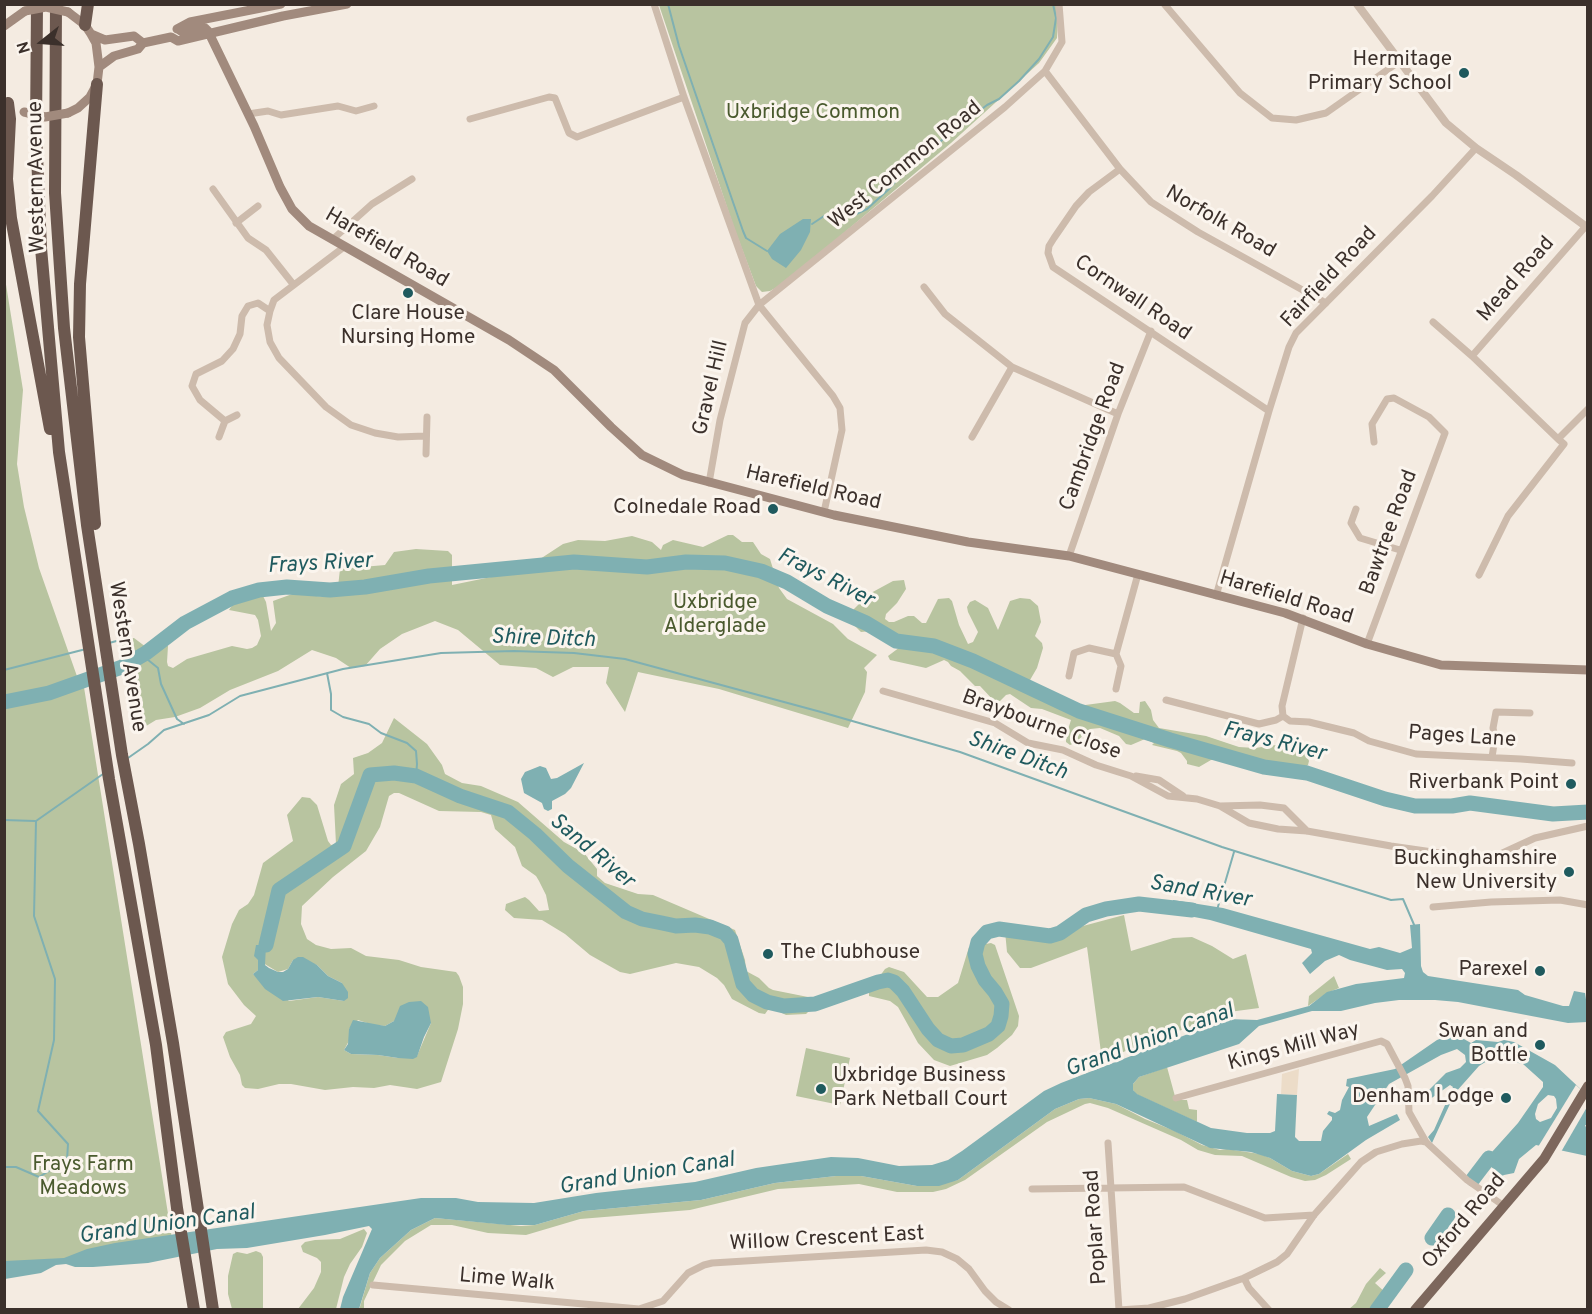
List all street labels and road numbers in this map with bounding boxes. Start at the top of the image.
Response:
street label: West Common Road [825,97,987,235]
street label: Western Avenue [24,101,52,253]
street label: Norfolk Road [1160,181,1280,265]
street label: Harefield Road [320,203,452,295]
street label: Fairfield Road [1277,222,1383,334]
street label: Mead Road [1473,232,1561,328]
street label: Cornwall Road [1069,251,1195,347]
street label: Gravel Hill [689,338,735,438]
street label: Cambridge Road [1055,359,1133,515]
street label: Harefield Road [743,461,883,517]
street label: Bawtree Road [1356,467,1424,599]
street label: Harefield Road [1216,567,1356,631]
street label: Western Avenue [102,580,150,734]
street label: Braybourne Close [958,686,1124,766]
street label: Pages Lane [1407,722,1517,754]
street label: Kings Mill Way [1225,1018,1363,1078]
street label: Poplar Road [1080,1169,1114,1285]
street label: Oxford Road [1418,1169,1512,1275]
street label: Willow Crescent East [729,1222,925,1258]
street label: Lime Walk [458,1264,556,1298]

